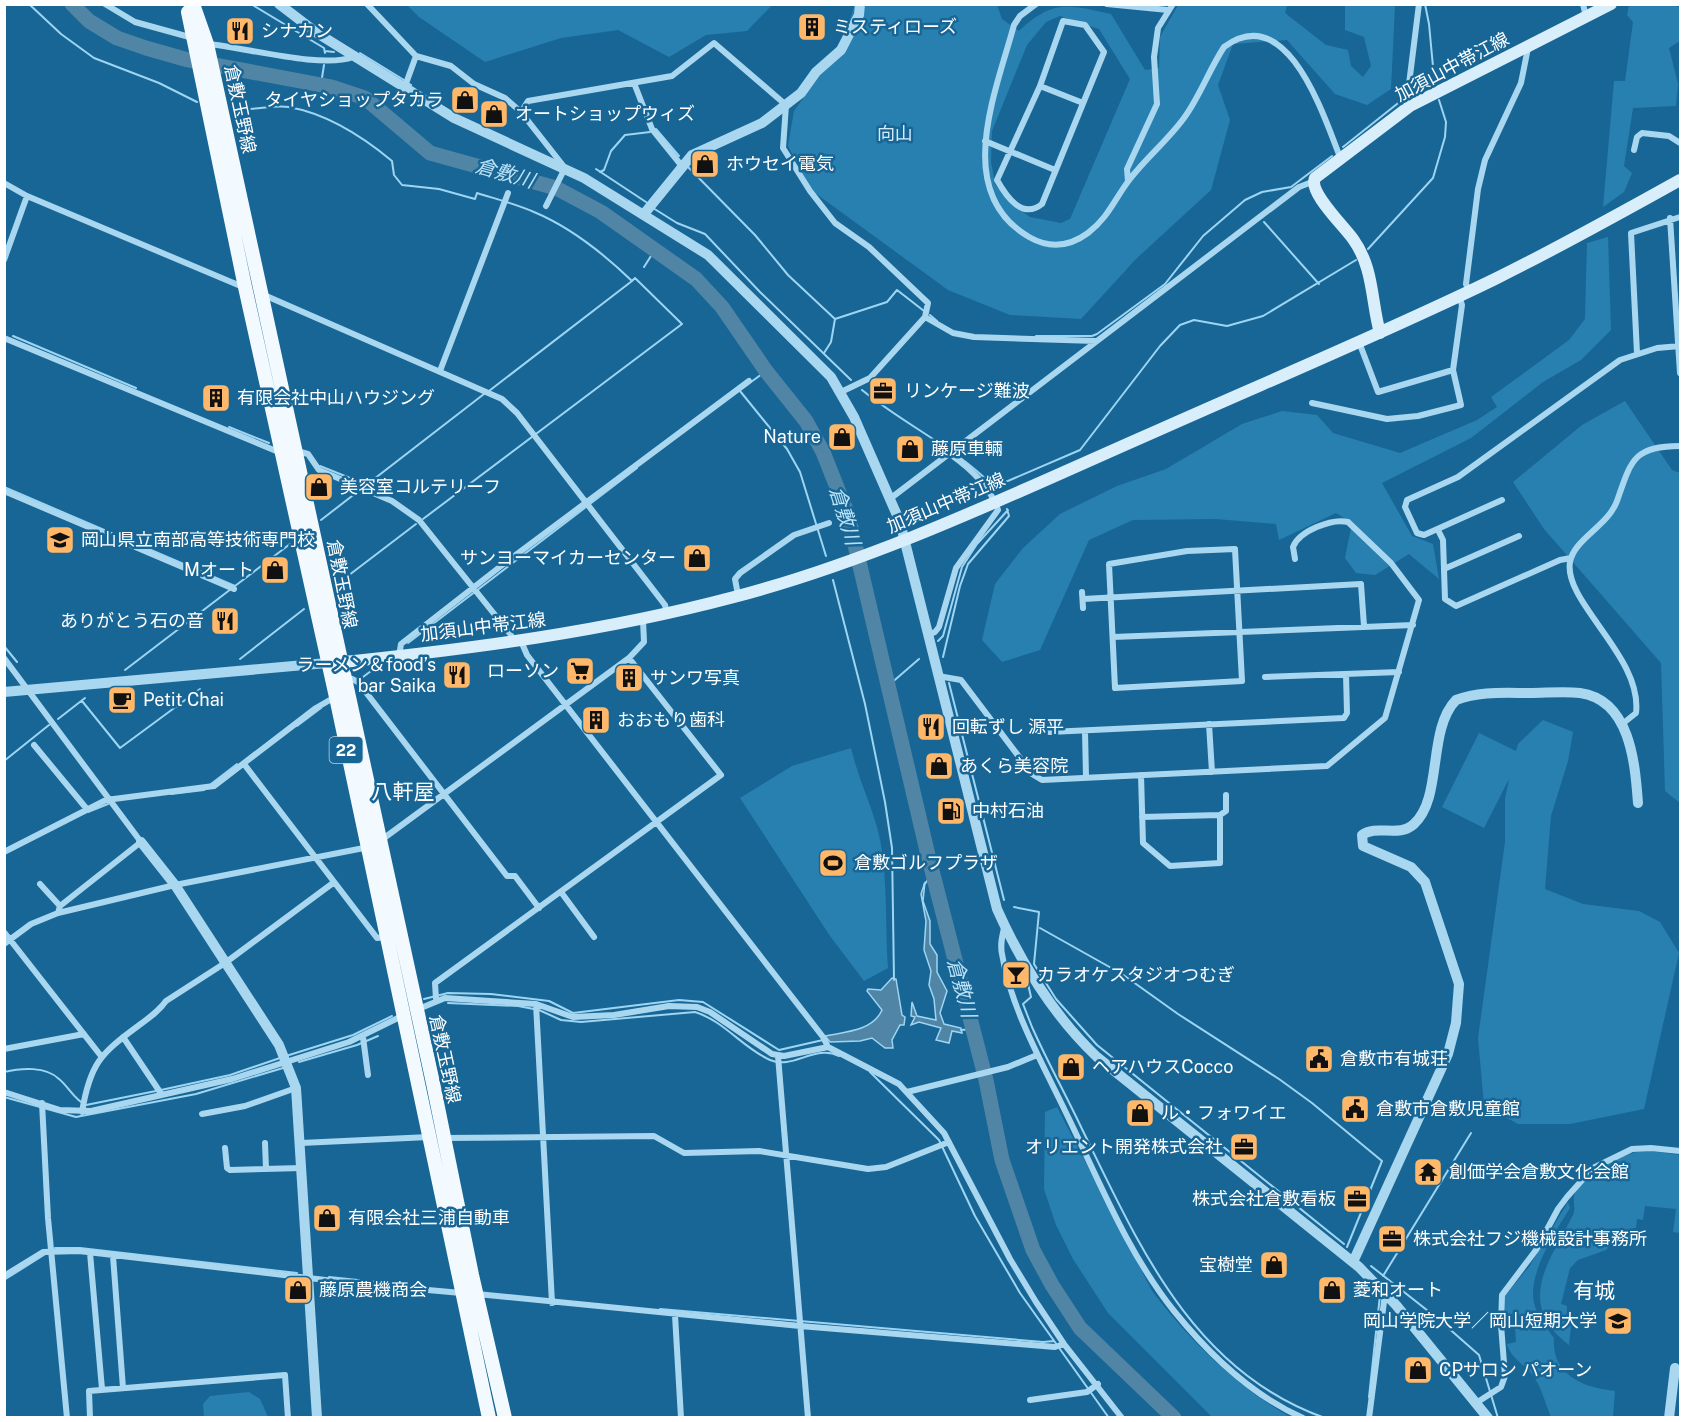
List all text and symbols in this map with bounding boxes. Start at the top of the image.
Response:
building icon: ミスティローズ [796,11,828,43]
restaurant icon: シナカン [224,15,256,47]
place label: ミスティローズ [833,16,957,37]
place label: シナカン [261,20,333,41]
street label: 加須山中帯江線 [1391,28,1512,105]
street label: 倉敷玉野線 [221,63,260,155]
shop icon: タイヤショップタカラ [449,84,481,116]
place label: タイヤショップタカラ [265,89,444,110]
shop icon: オートショップウィズ [478,98,510,130]
place label: オートショップウィズ [515,103,695,124]
park label: 向山 [877,123,913,144]
shop icon: ホウセイ電気 [689,148,721,180]
water label: 倉敷川 [473,153,539,193]
place label: ホウセイ電気 [726,153,834,174]
office icon: リンケージ難波 [867,375,899,407]
place label: リンケージ難波 [904,380,1030,401]
building icon: 有限会社中山ハウジング [200,382,232,414]
place label: 有限会社中山ハウジング [237,387,435,408]
shop icon: Nature [826,421,858,453]
place label: Nature [763,426,821,447]
shop icon: 藤原車輛 [894,433,926,465]
place label: 藤原車輛 [931,438,1003,459]
street label: 加須山中帯江線 [884,468,1008,537]
shop icon: 美容室コルテリーフ [303,471,335,503]
place label: 美容室コルテリーフ [340,476,501,497]
water label: 倉敷川 [825,484,866,550]
school or university icon: 岡山県立南部高等技術専門校 [44,524,76,556]
place label: 岡山県立南部高等技術専門校 [81,529,315,550]
street label: 倉敷玉野線 [324,538,361,630]
shop icon: サンヨーマイカーセンター [681,542,713,574]
place label: サンヨーマイカーセンター [460,547,676,568]
shop icon: Mオート [259,554,291,586]
place label: Mオート [184,559,254,580]
restaurant icon: ありがとう石の音 [209,605,241,637]
street label: 加須山中帯江線 [419,608,547,645]
place label: ありがとう石の音 [60,610,204,631]
place label: ラーメン＆food’s bar Saika [296,654,436,696]
supermarket icon: ローソン [564,655,596,687]
restaurant icon: ラーメン＆food’s bar Saika [441,659,473,691]
place label: ローソン [487,660,559,681]
building icon: サンワ写真 [613,662,645,694]
place label: サンワ写真 [650,667,740,688]
cafe icon: Petit Chai [106,684,138,716]
place label: Petit Chai [143,689,224,710]
building icon: おおもり歯科 [580,704,612,736]
place label: おおもり歯科 [617,709,725,730]
restaurant icon: 回転ずし 源平 [915,711,947,743]
place label: 回転ずし 源平 [952,716,1064,737]
road number: 22 [330,737,362,763]
shop icon: あくら美容院 [923,750,955,782]
place label: あくら美容院 [960,755,1068,776]
district label: 八軒屋 [372,779,435,804]
fuel station icon: 中村石油 [935,795,967,827]
place label: 中村石油 [972,800,1044,821]
sports icon: 倉敷ゴルフプラザ [817,847,849,879]
place label: 倉敷ゴルフプラザ [854,852,998,873]
water label: 倉敷川 [943,956,982,1022]
bar icon: カラオケスタジオつむぎ [1000,959,1032,991]
place label: カラオケスタジオつむぎ [1037,964,1235,985]
street label: 倉敷玉野線 [426,1013,465,1105]
public building icon: 倉敷市有城荘 [1303,1043,1335,1075]
place label: 倉敷市有城荘 [1340,1048,1448,1069]
shop icon: ヘアハウスCocco [1055,1051,1087,1083]
place label: ヘアハウスCocco [1092,1056,1233,1077]
public building icon: 倉敷市倉敷児童館 [1339,1093,1371,1125]
shop icon: ル・フォワイエ [1124,1097,1156,1129]
place label: 倉敷市倉敷児童館 [1376,1098,1520,1119]
place label: ル・フォワイエ [1161,1102,1287,1123]
office icon: オリエント開発株式会社 [1228,1131,1260,1163]
place label: オリエント開発株式会社 [1025,1136,1223,1157]
temple icon: 創価学会倉敷文化会館 [1412,1156,1444,1188]
place label: 創価学会倉敷文化会館 [1449,1161,1629,1182]
office icon: 株式会社倉敷看板 [1341,1183,1373,1215]
place label: 株式会社倉敷看板 [1192,1188,1336,1209]
shop icon: 有限会社三浦自動車 [311,1202,343,1234]
place label: 有限会社三浦自動車 [348,1207,510,1228]
office icon: 株式会社フジ機械設計事務所 [1376,1223,1408,1255]
place label: 株式会社フジ機械設計事務所 [1413,1228,1647,1249]
shop icon: 宝樹堂 [1258,1249,1290,1281]
place label: 宝樹堂 [1199,1254,1253,1275]
shop icon: 藤原農機商会 [282,1274,314,1306]
shop icon: 菱和オート [1316,1274,1348,1306]
district label: 有城 [1573,1278,1615,1303]
place label: 藤原農機商会 [319,1279,427,1300]
place label: 菱和オート [1353,1279,1443,1300]
school or university icon: 岡山学院大学／岡山短期大学 [1602,1305,1634,1337]
place label: 岡山学院大学／岡山短期大学 [1363,1310,1597,1331]
shop icon: CPサロン パオーン [1402,1354,1434,1386]
place label: CPサロン パオーン [1439,1359,1592,1380]

